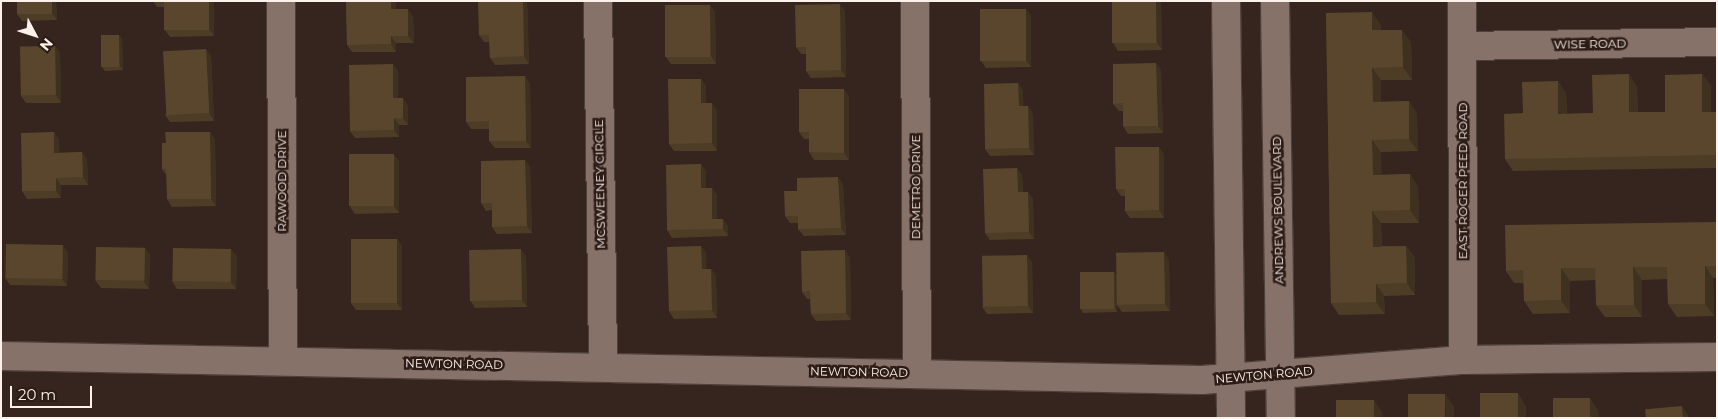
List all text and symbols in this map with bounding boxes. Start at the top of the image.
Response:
north arrow [10,10,60,60]
text: N [36,35,57,55]
street label: WISE ROAD [1554,36,1626,52]
street label: EAST ROGER PEED ROAD [1456,103,1470,259]
street label: MCSWEENEY CIRCLE [592,119,608,249]
street label: RAWOOD DRIVE [275,130,289,232]
street label: DEMETRO DRIVE [909,135,923,239]
street label: ANDREWS BOULEVARD [1270,136,1286,284]
street label: NEWTON ROAD [405,356,503,372]
street label: NEWTON ROAD [810,364,908,380]
street label: NEWTON ROAD [1215,364,1313,386]
scale bar [12,376,95,408]
text: 20 m [18,385,56,404]

